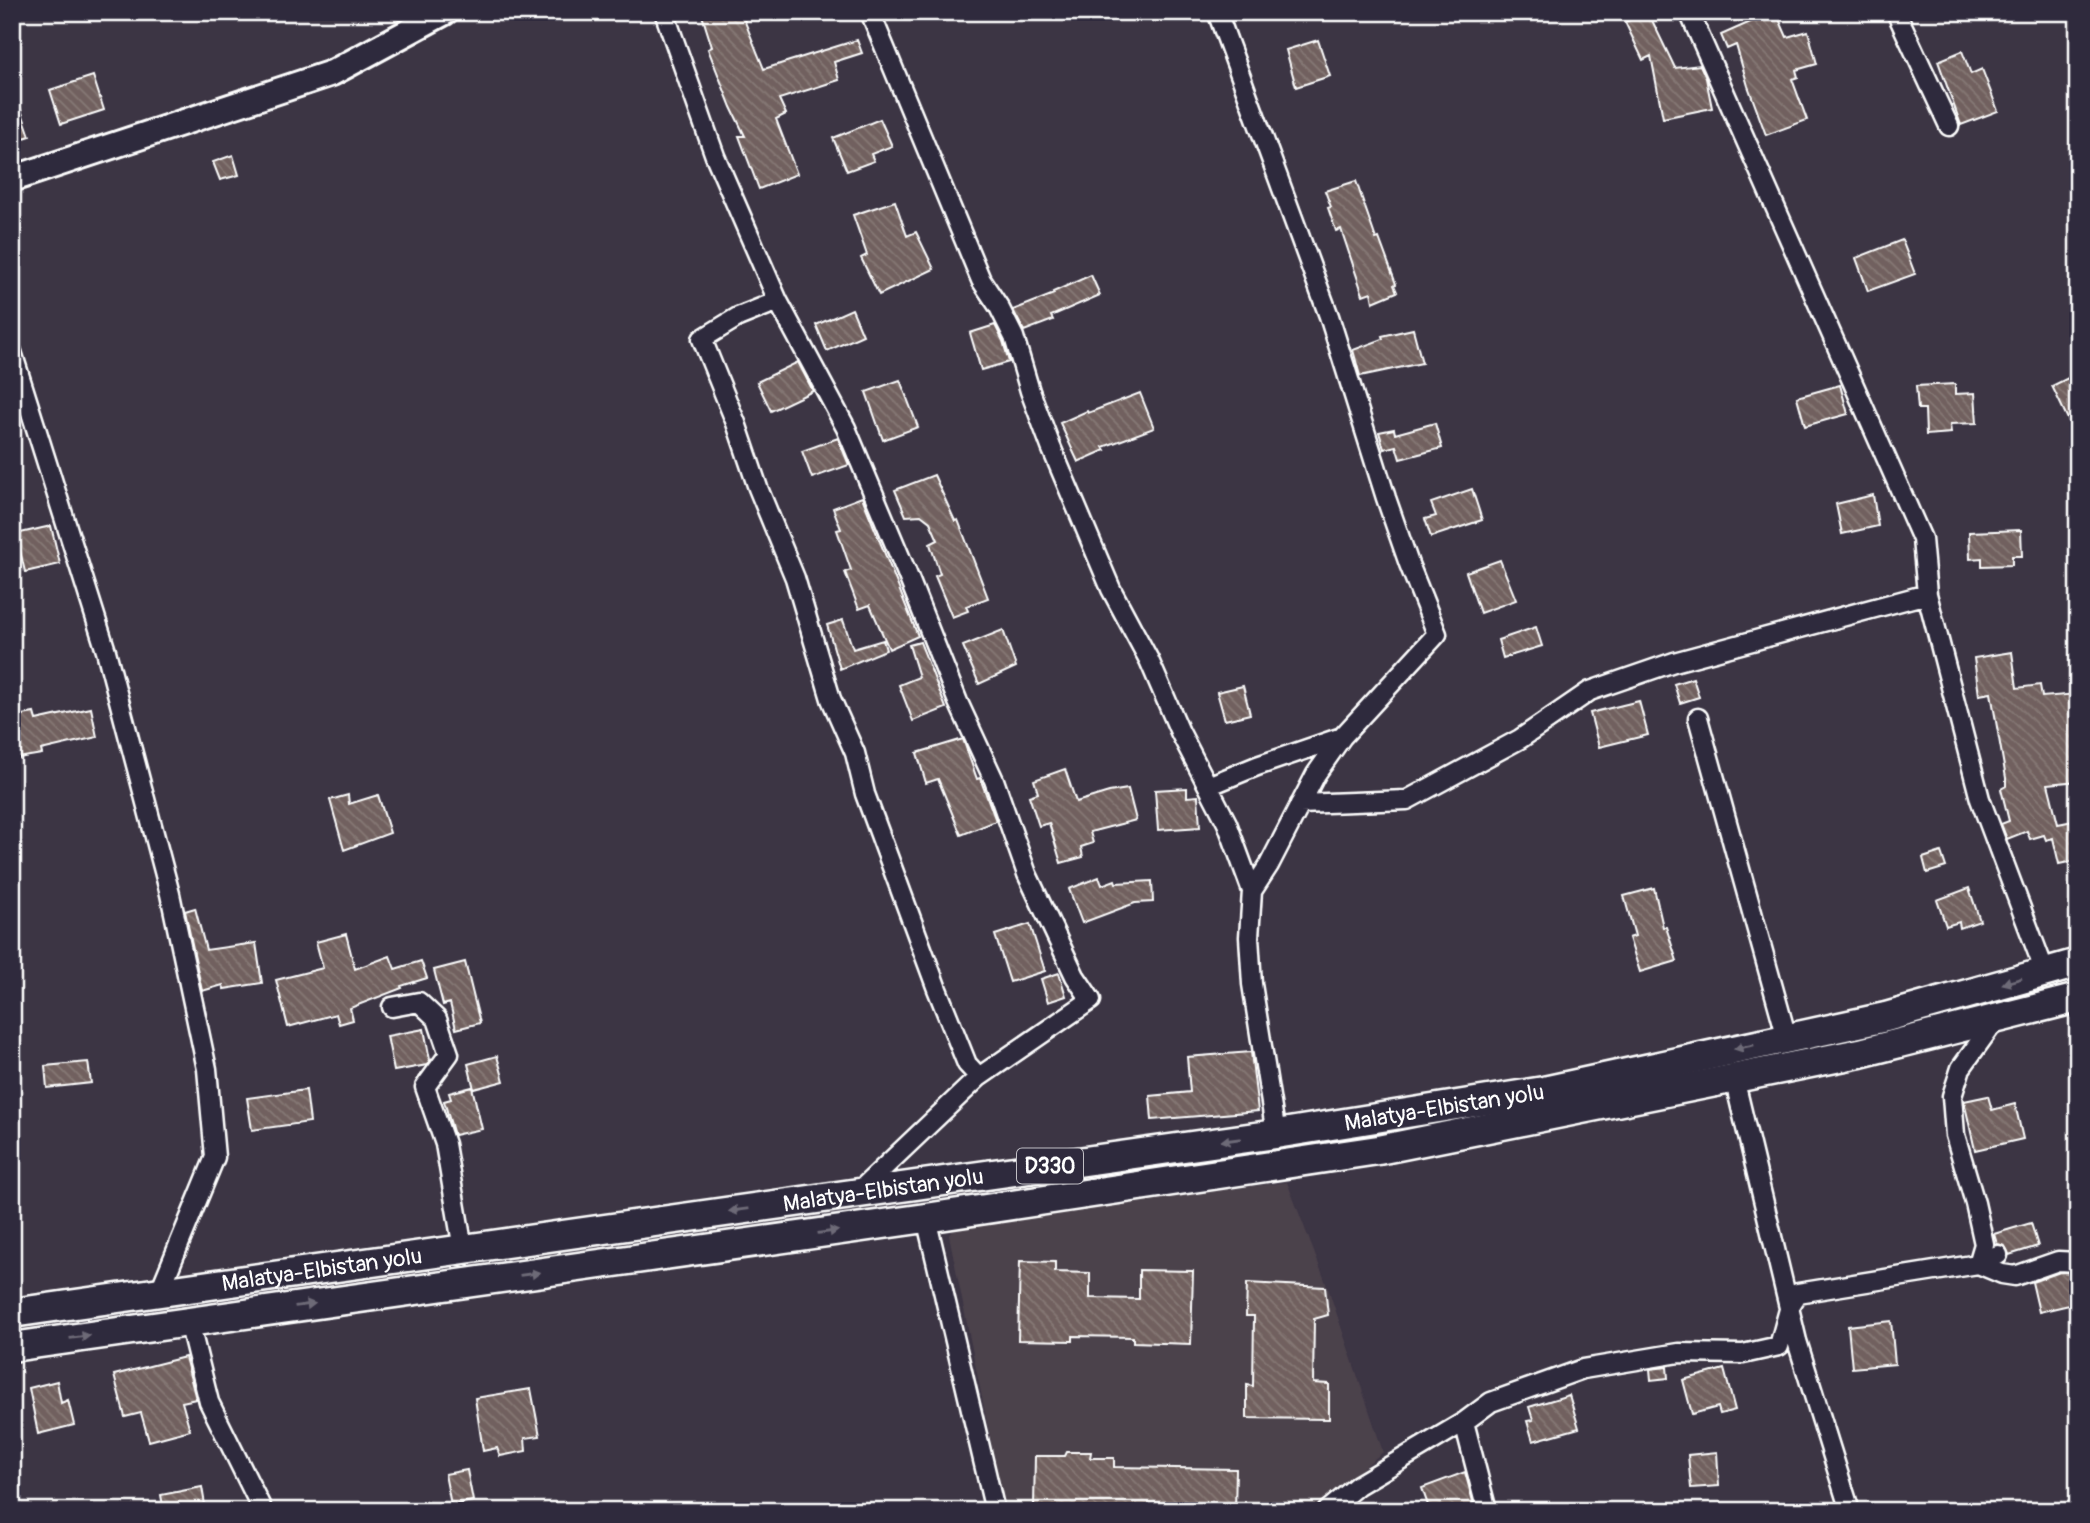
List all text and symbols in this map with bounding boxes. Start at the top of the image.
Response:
one-way arrow [2001,977,2022,987]
one-way arrow [1733,1041,1755,1052]
street label: Malatya-Elbistan yolu [1342,1077,1546,1138]
one-way arrow [1220,1135,1242,1146]
road number: D330 [1017,1148,1083,1184]
street label: Malatya-Elbistan yolu [781,1162,985,1219]
one-way arrow [728,1205,750,1216]
one-way arrow [818,1226,840,1237]
street label: Malatya-Elbistan yolu [220,1241,424,1298]
one-way arrow [520,1268,542,1279]
one-way arrow [294,1300,316,1311]
one-way arrow [69,1331,91,1342]

